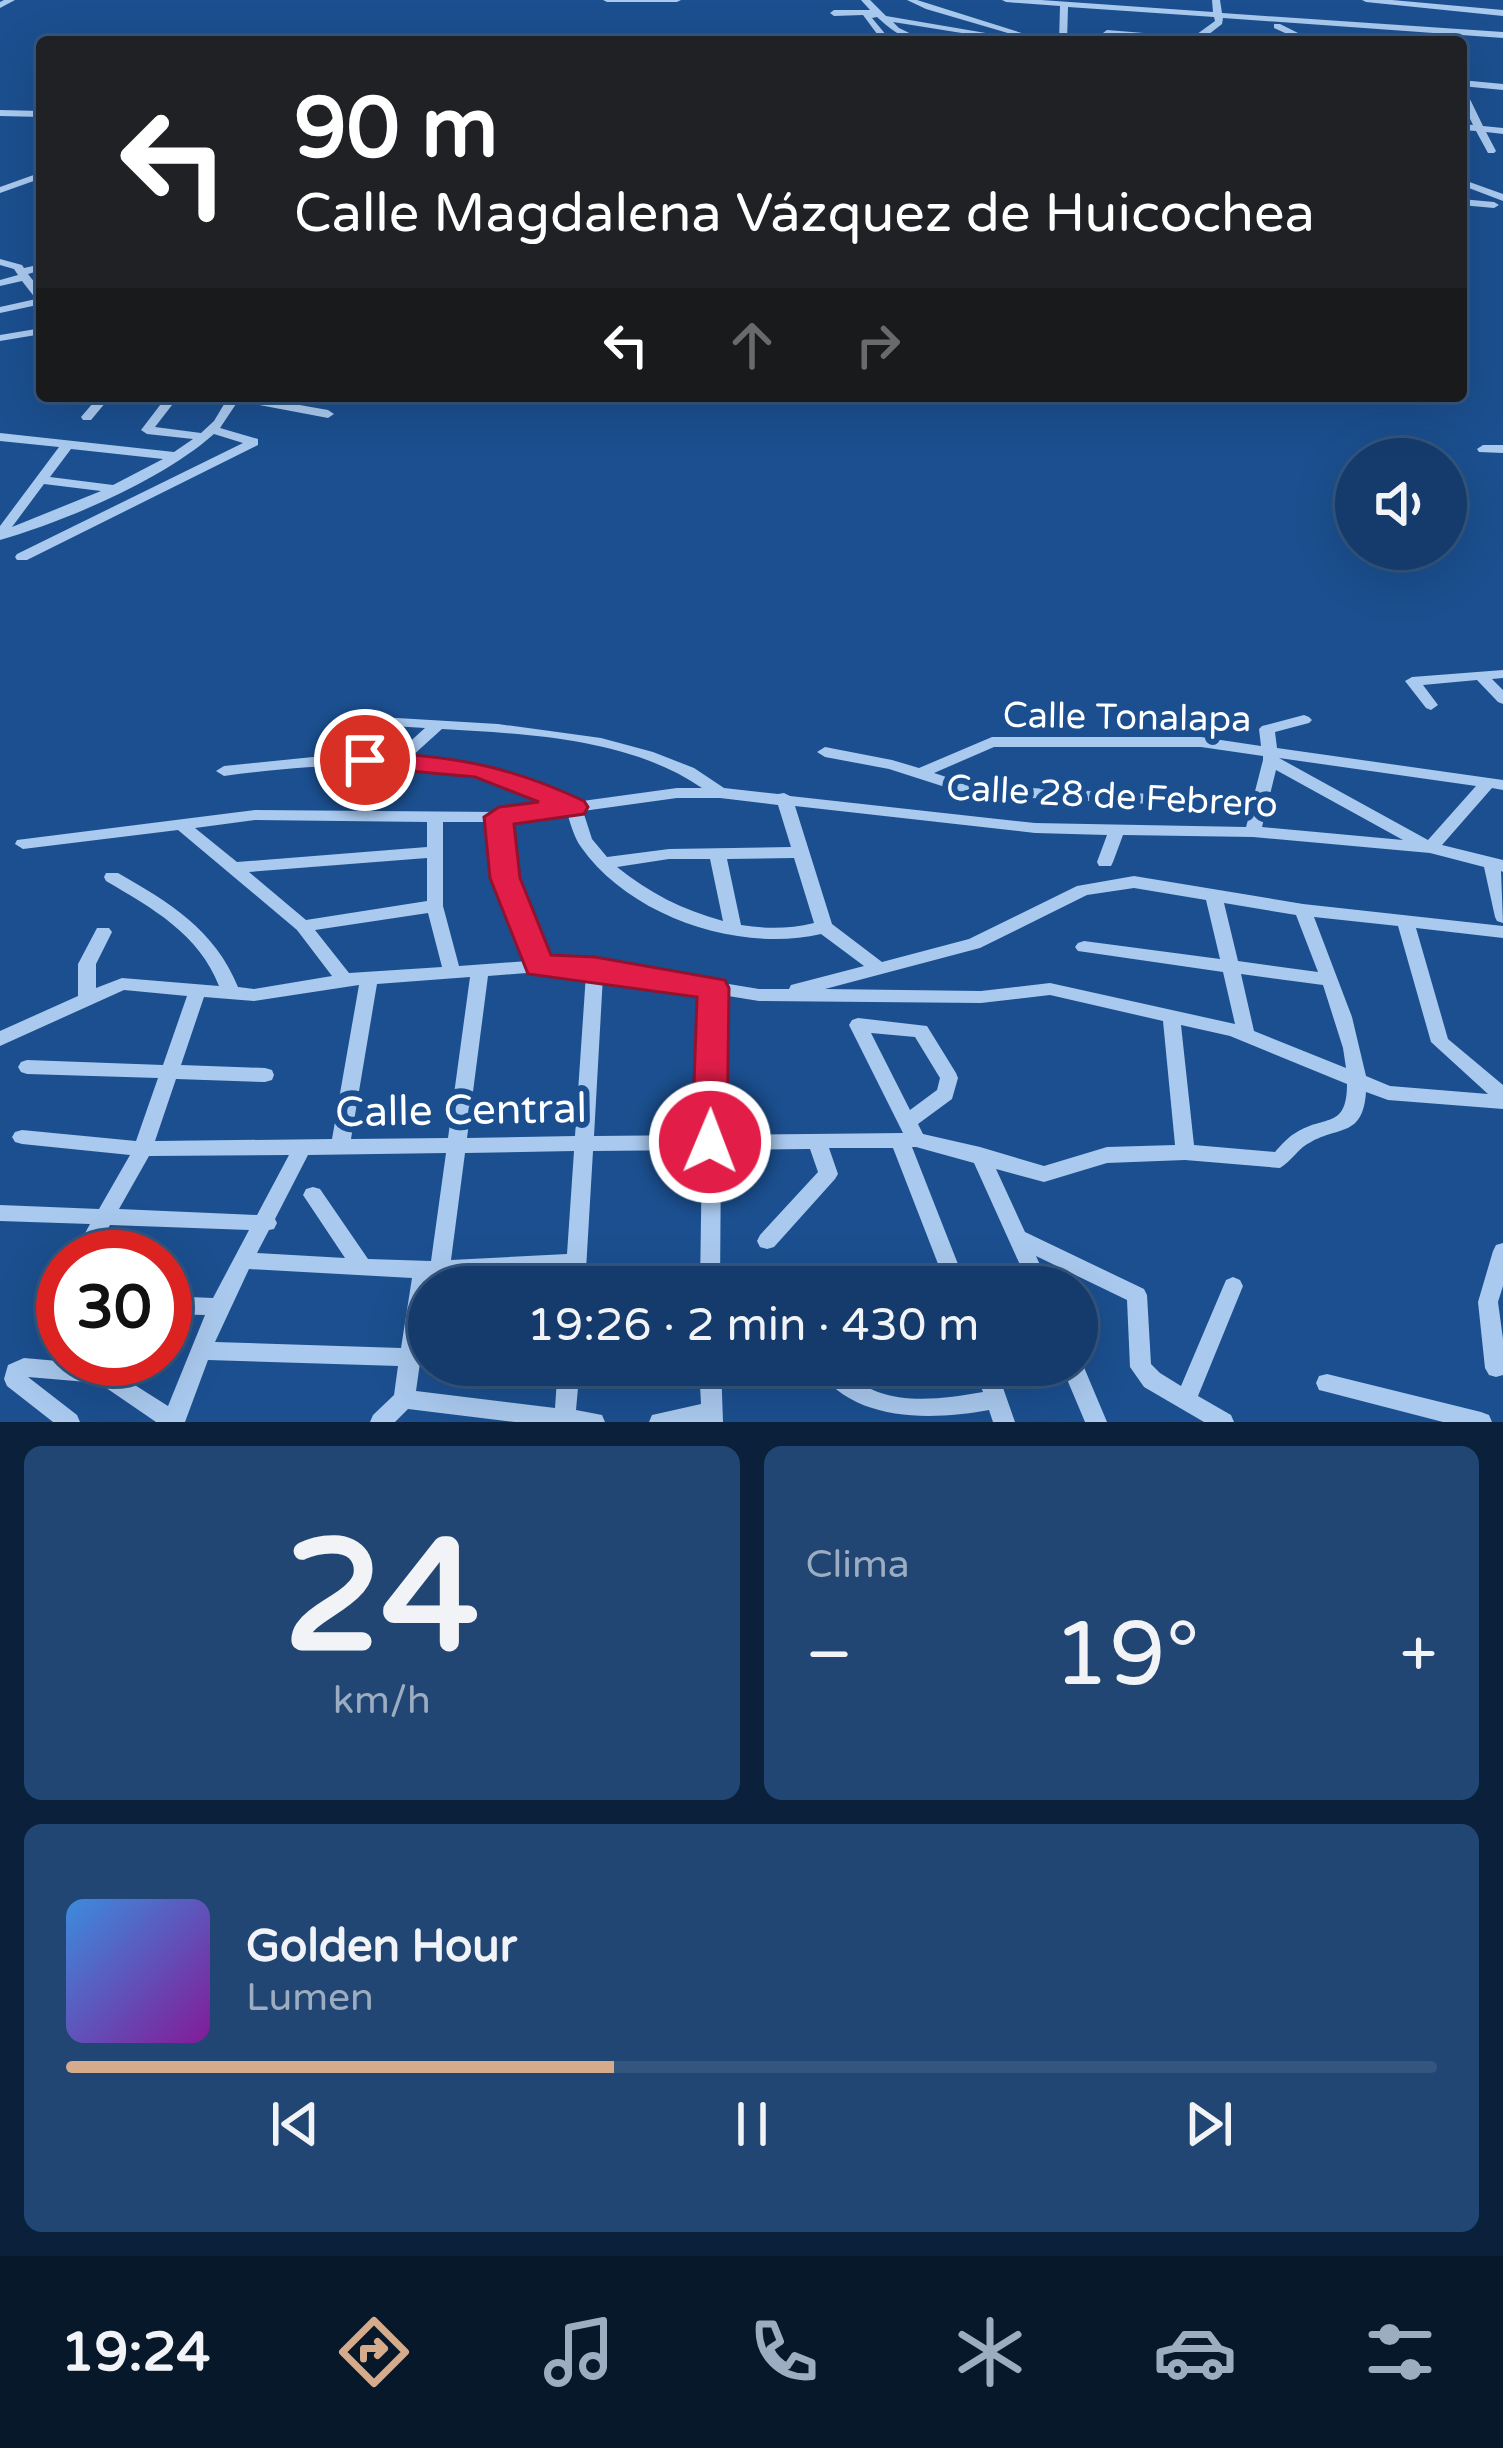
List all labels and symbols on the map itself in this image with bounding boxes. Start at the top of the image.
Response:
street label: Calle Tonalapa [1002,694,1252,741]
pin [314,709,416,811]
street label: Calle 28 de Febrero [945,766,1279,827]
position arrow [647,1079,773,1205]
street label: Calle Central [335,1083,587,1138]
speed limit sign: 30 [36,1230,192,1386]

